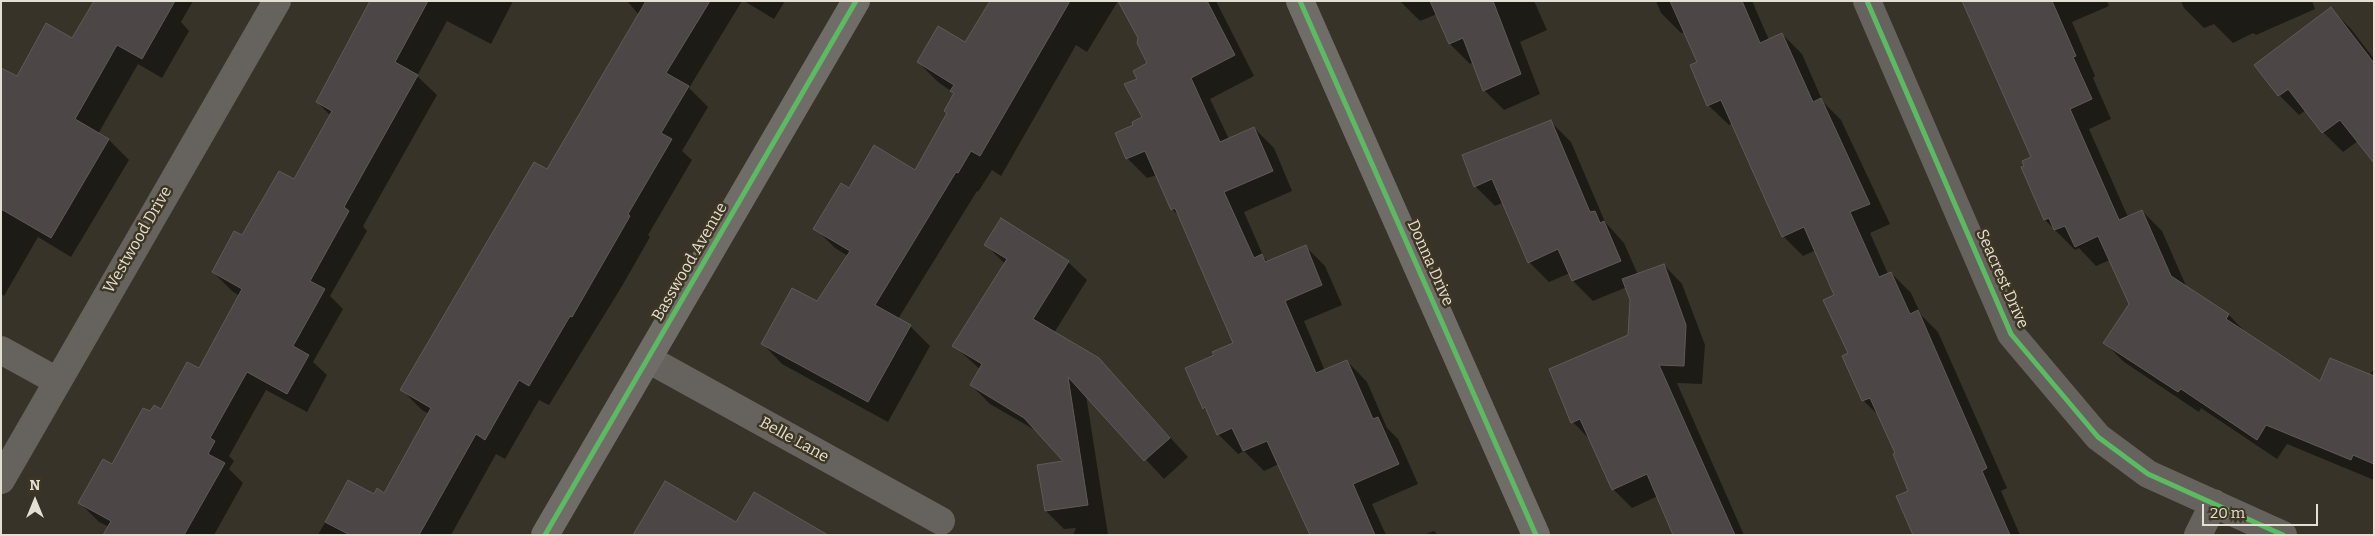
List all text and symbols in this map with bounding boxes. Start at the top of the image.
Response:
street label: Westwood Drive [100,183,176,297]
street label: Basswood Avenue [648,199,732,325]
street label: Donna Drive [1402,217,1458,309]
street label: Seacrest Drive [1972,226,2032,332]
street label: Belle Lane [756,413,832,467]
north arrow [10,476,60,526]
text: N [30,477,40,494]
scale bar [2205,494,2321,526]
text: 20 m [2210,504,2245,522]

